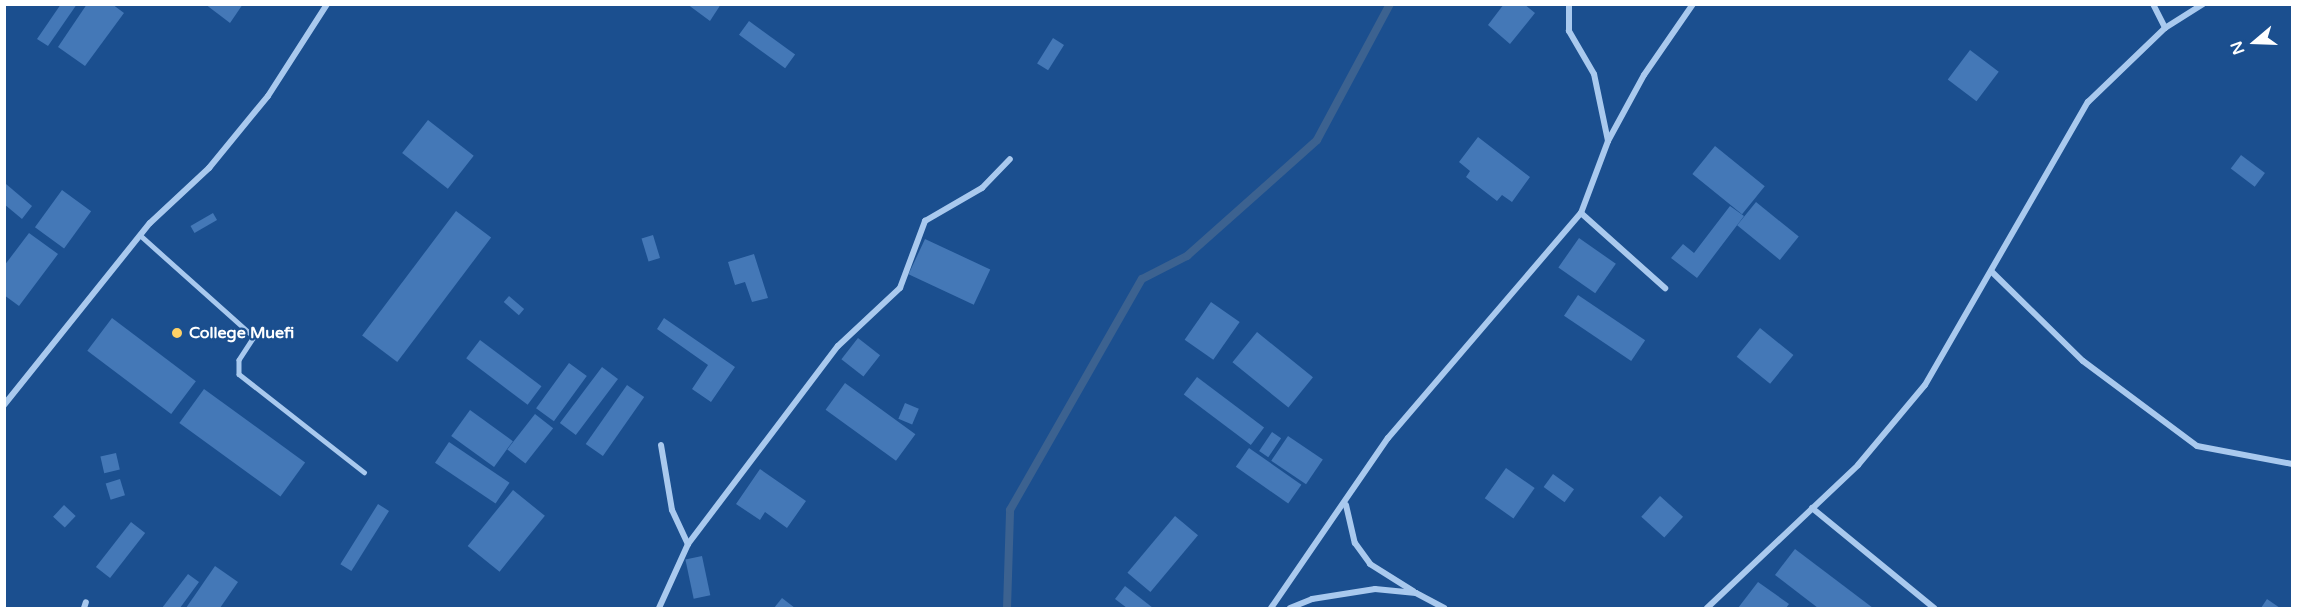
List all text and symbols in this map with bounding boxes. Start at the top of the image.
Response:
north arrow [2225,12,2285,72]
text: N [2226,39,2250,57]
place label: College Muefi [189,323,294,343]
marker: College Muefi [170,326,184,340]

